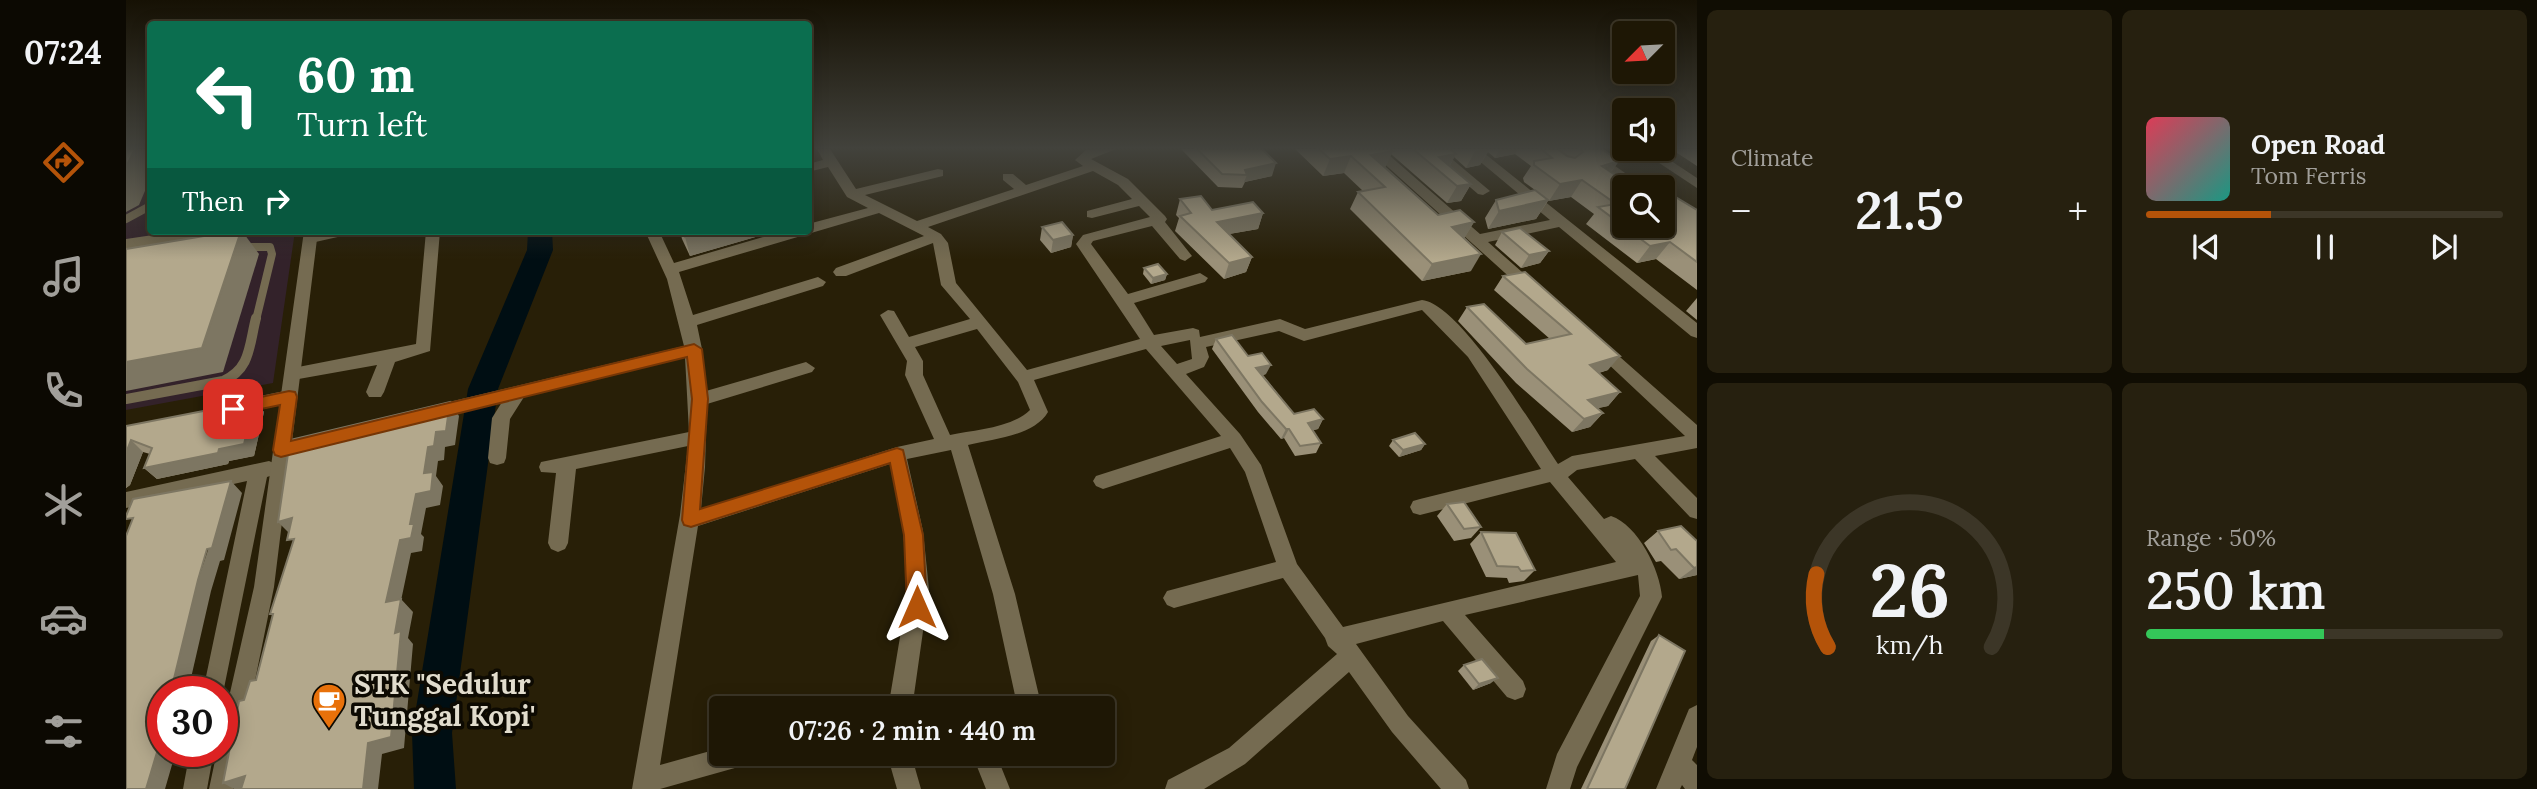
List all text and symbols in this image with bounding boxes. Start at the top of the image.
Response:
north arrow [1612,21,1675,84]
map controls [1612,21,1675,238]
text: 07:24 [24,32,102,73]
text: 60 m [297,43,414,105]
icon: left [182,49,273,140]
button: sound [1612,98,1675,161]
text: Turn left [297,104,427,145]
text: Open Road [2251,128,2385,161]
icon: directions [39,138,88,187]
text: Climate [1731,143,1813,172]
text: Tom Ferris [2251,161,2366,190]
button: search [1612,175,1675,238]
text: 21.5° [1855,177,1964,243]
icon: right [258,182,296,220]
text: Then [182,185,244,218]
text: − [1731,187,1751,235]
text: + [2068,187,2088,235]
icon: previous [2187,228,2225,266]
icon: pause [2306,228,2344,266]
icon: next [2425,228,2463,266]
icon: music [39,252,88,301]
icon: phone [39,366,88,415]
pin [203,379,263,439]
icon: arrive [214,390,252,428]
icon: climate [39,480,88,529]
text: Range · 50% [2146,523,2276,552]
text: 26 [1869,544,1950,637]
text: 250 km [2146,557,2326,623]
position arrow [880,570,954,644]
icon: car [39,594,88,643]
text: km/h [1876,629,1943,661]
place label: STK "Sedulur Tunggal Kopi' [354,666,535,734]
speed limit sign: 30 [147,676,238,767]
cafe icon: STK "Sedulur Tunggal Kopi' [310,681,348,730]
icon: filters [39,707,88,756]
text: 07:26 · 2 min · 440 m [788,714,1036,747]

